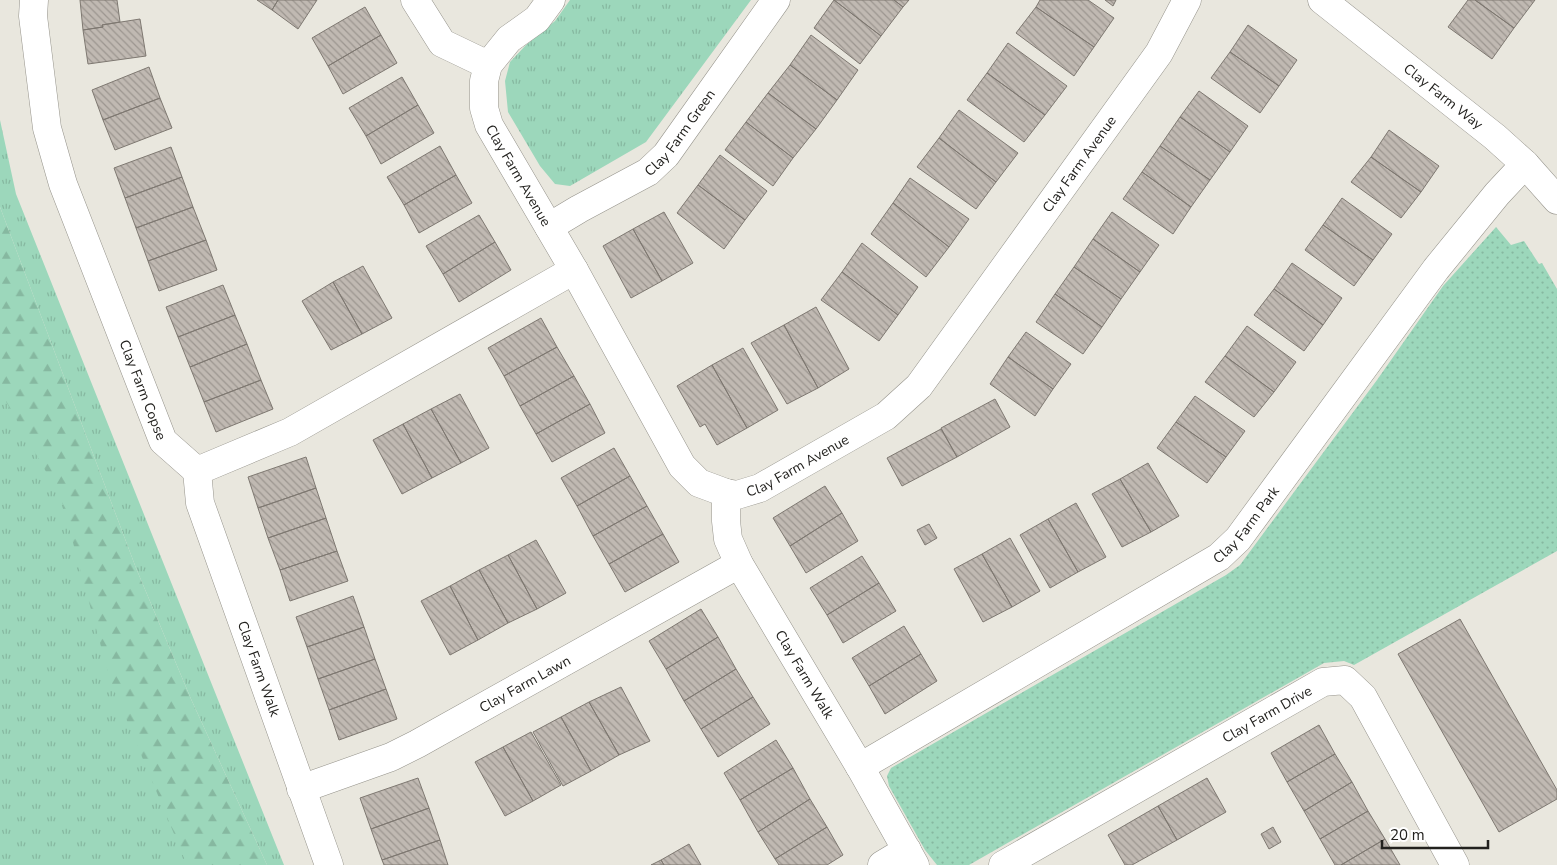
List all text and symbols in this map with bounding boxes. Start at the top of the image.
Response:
street label: Clay Farm Way [1400,59,1488,134]
street label: Clay Farm Green [640,85,719,180]
street label: Clay Farm Avenue [1038,112,1120,216]
street label: Clay Farm Avenue [481,121,556,230]
street label: Clay Farm Copse [115,337,171,443]
street label: Clay Farm Avenue [744,430,852,501]
street label: Clay Farm Park [1209,481,1284,568]
street label: Clay Farm Walk [233,618,285,720]
street label: Clay Farm Walk [771,626,839,723]
street label: Clay Farm Lawn [476,651,574,717]
street label: Clay Farm Drive [1219,681,1315,747]
scale bar [1382,818,1488,850]
text: 20 m [1390,825,1425,845]

